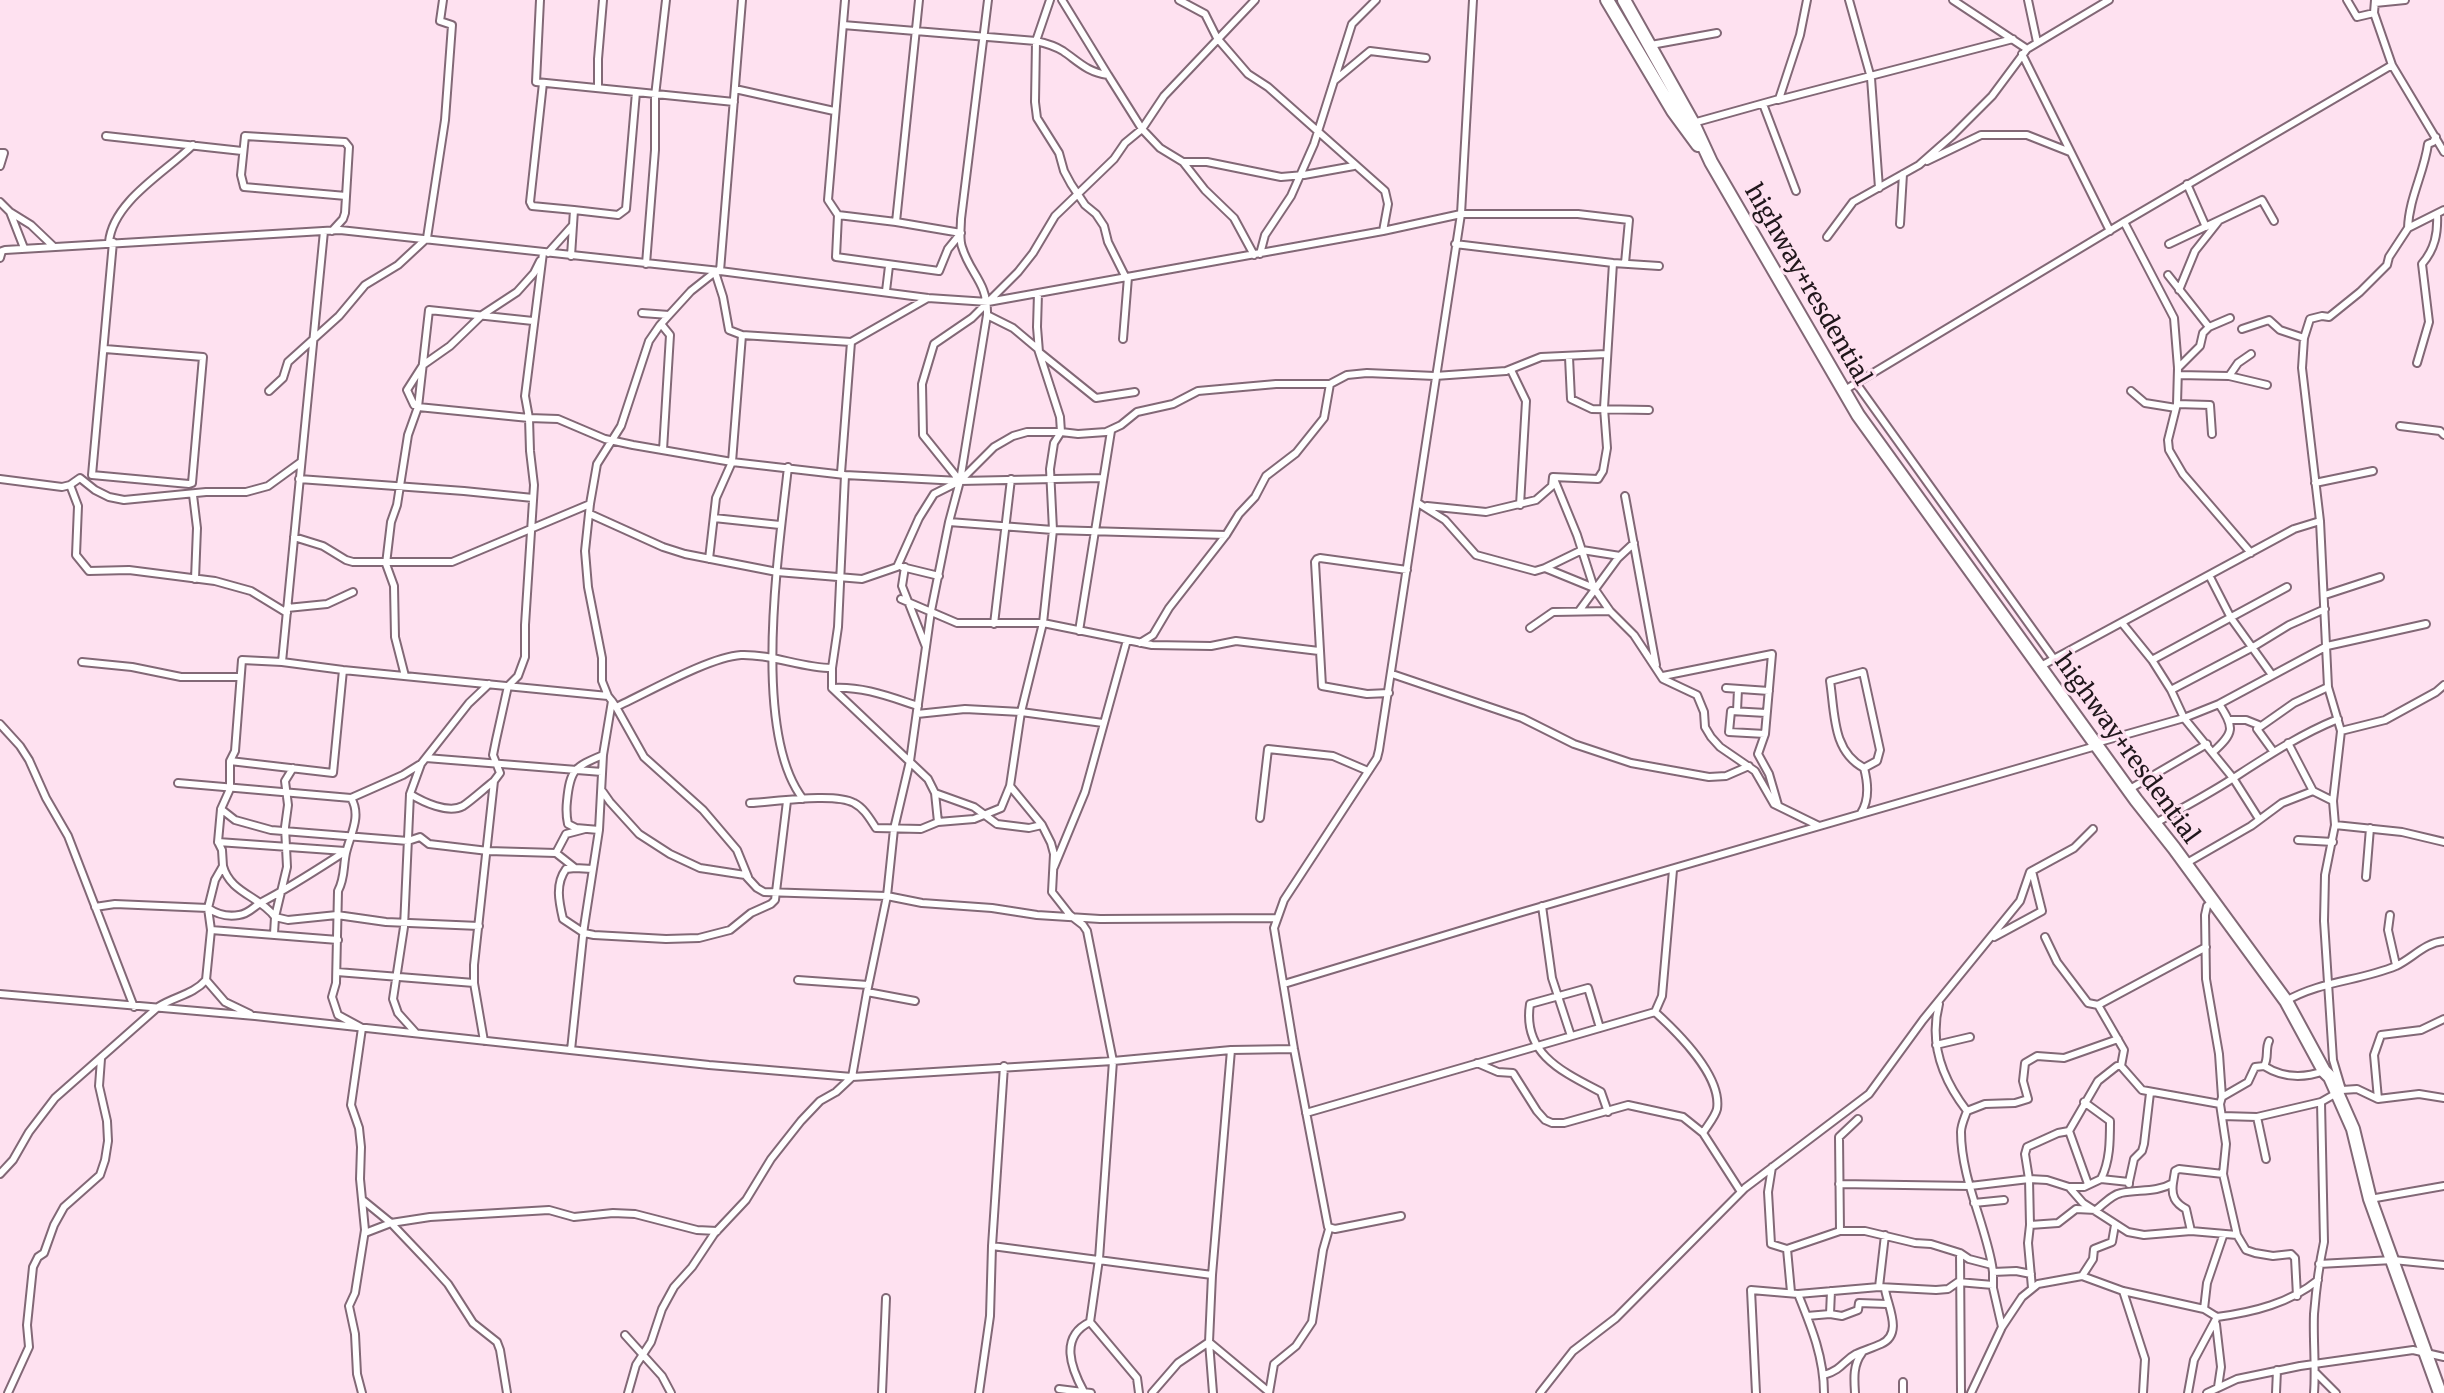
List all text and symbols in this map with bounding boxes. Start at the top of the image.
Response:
street label: highway+resdential [1738,179,1876,391]
street label: highway+resdential [2048,649,2204,849]

